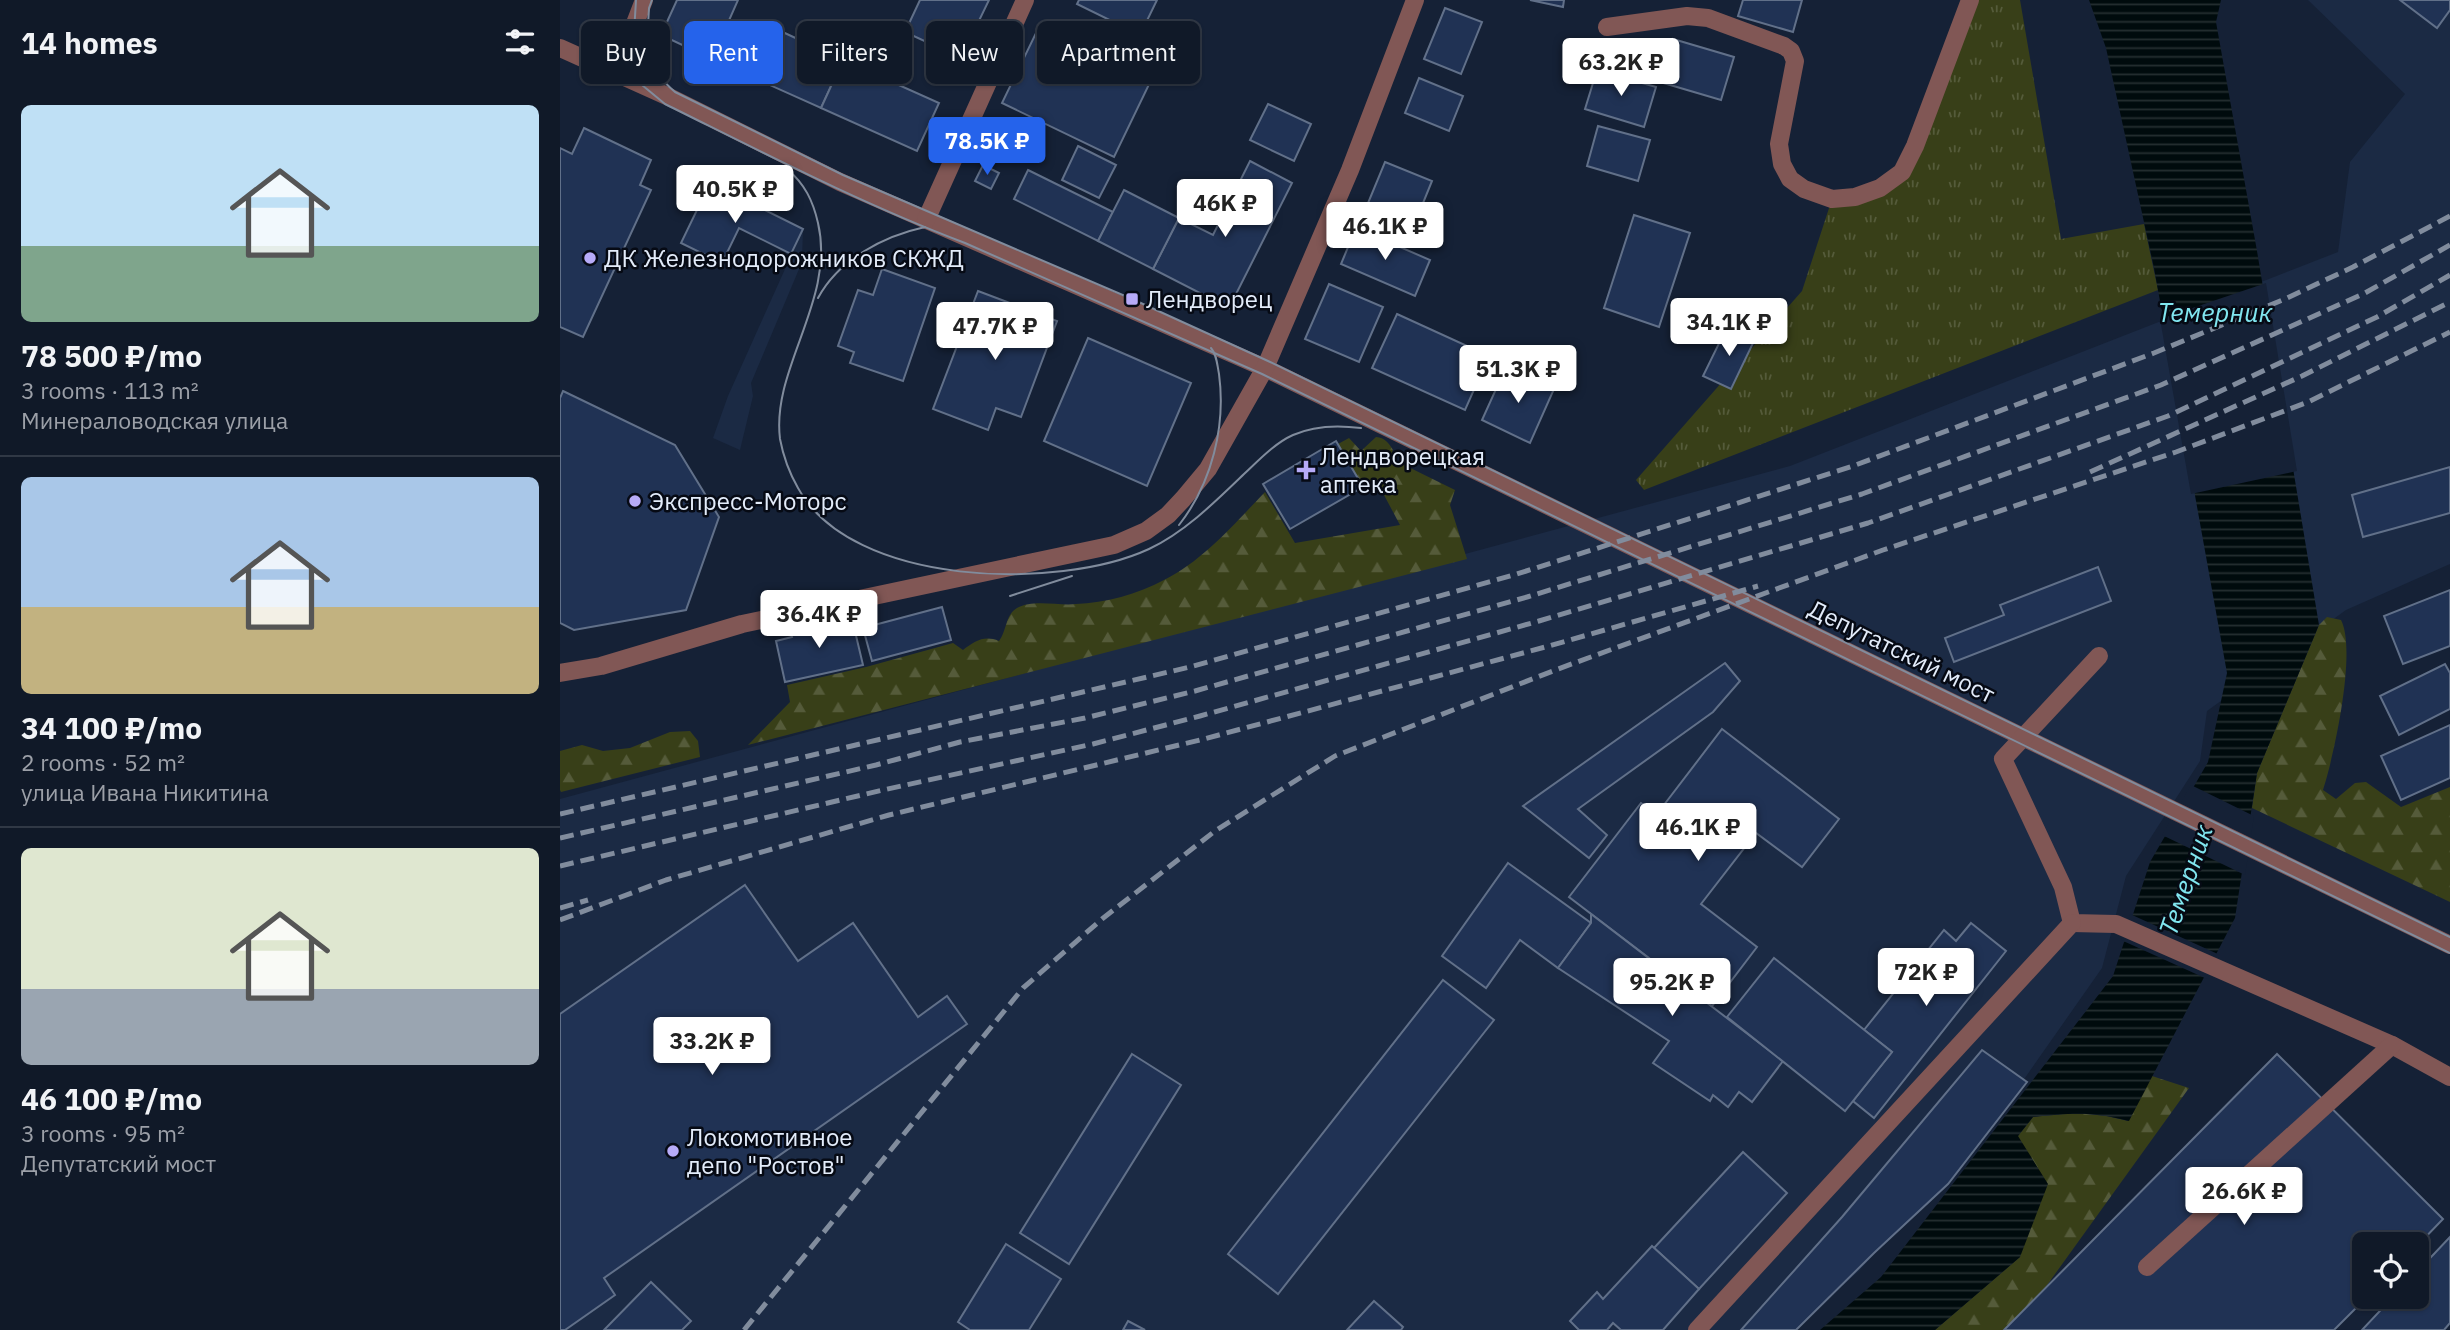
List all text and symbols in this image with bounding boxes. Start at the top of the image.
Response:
chip: Buy [581,21,670,84]
chip: Rent [684,21,783,84]
chip: Filters [797,21,912,84]
chip: New [926,21,1023,84]
chip: Apartment [1037,21,1200,84]
text: 14 homes [21,23,158,62]
icon: filters [501,23,539,61]
pin: 63.2K ₽ [1556,38,1686,98]
text: 63.2K ₽ [1578,46,1664,76]
pin: 78.5K ₽ [922,118,1052,177]
text: 78.5K ₽ [944,125,1030,155]
icon: home [217,150,343,276]
pin: 40.5K ₽ [670,166,800,225]
text: 40.5K ₽ [692,173,778,203]
pin: 46K ₽ [1176,180,1274,239]
text: 46K ₽ [1193,187,1257,217]
pin: 46.1K ₽ [1320,202,1450,262]
text: 46.1K ₽ [1342,210,1428,240]
place label: ДК Железнодорожников СКЖД [604,242,964,274]
marker: ДК Железнодорожников СКЖД [582,250,598,266]
place label: Лендворец [1146,283,1272,315]
marker: Лендворец [1124,291,1140,307]
water label: Темерник [2158,295,2274,329]
pin: 34.1K ₽ [1664,298,1794,358]
pin: 47.7K ₽ [930,302,1060,362]
text: 34.1K ₽ [1686,306,1772,336]
text: 47.7K ₽ [952,310,1038,340]
text: 78 500 ₽/mo [21,336,202,375]
pin: 51.3K ₽ [1453,346,1583,405]
text: 51.3K ₽ [1475,353,1561,383]
text: 3 rooms · 113 m² [21,375,199,405]
text: Минераловодская улица [21,405,288,435]
place label: Лендворецкая аптека [1320,440,1485,500]
marker: Лендворецкая аптека [1298,462,1314,478]
place label: Экспресс-Моторс [649,485,847,517]
marker: Экспресс-Моторс [627,493,643,509]
icon: home [217,522,343,648]
pin: 36.4K ₽ [754,590,884,650]
street label: Депутатский мост [1803,592,2001,710]
text: 36.4K ₽ [776,598,862,628]
text: 34 100 ₽/mo [21,708,202,747]
text: 2 rooms · 52 m² [21,747,185,777]
text: улица Ивана Никитина [21,777,269,807]
pin: 46.1K ₽ [1633,804,1763,863]
text: 46.1K ₽ [1655,811,1741,841]
water label: Темерник [2150,819,2220,940]
icon: home [217,893,343,1019]
pin: 72K ₽ [1877,948,1975,1008]
text: 72K ₽ [1894,956,1958,986]
pin: 95.2K ₽ [1607,958,1737,1018]
text: 95.2K ₽ [1629,966,1715,996]
pin: 33.2K ₽ [647,1018,777,1077]
text: 33.2K ₽ [669,1025,755,1055]
text: 46 100 ₽/mo [21,1079,202,1118]
text: 3 rooms · 95 m² [21,1118,185,1148]
place label: Локомотивное депо "Ростов" [687,1121,853,1181]
marker: Локомотивное депо "Ростов" [665,1143,681,1159]
text: Депутатский мост [21,1148,216,1178]
pin: 26.6K ₽ [2179,1168,2309,1227]
text: 26.6K ₽ [2201,1175,2287,1205]
map controls [2352,1232,2429,1309]
button: locate [2352,1232,2429,1309]

